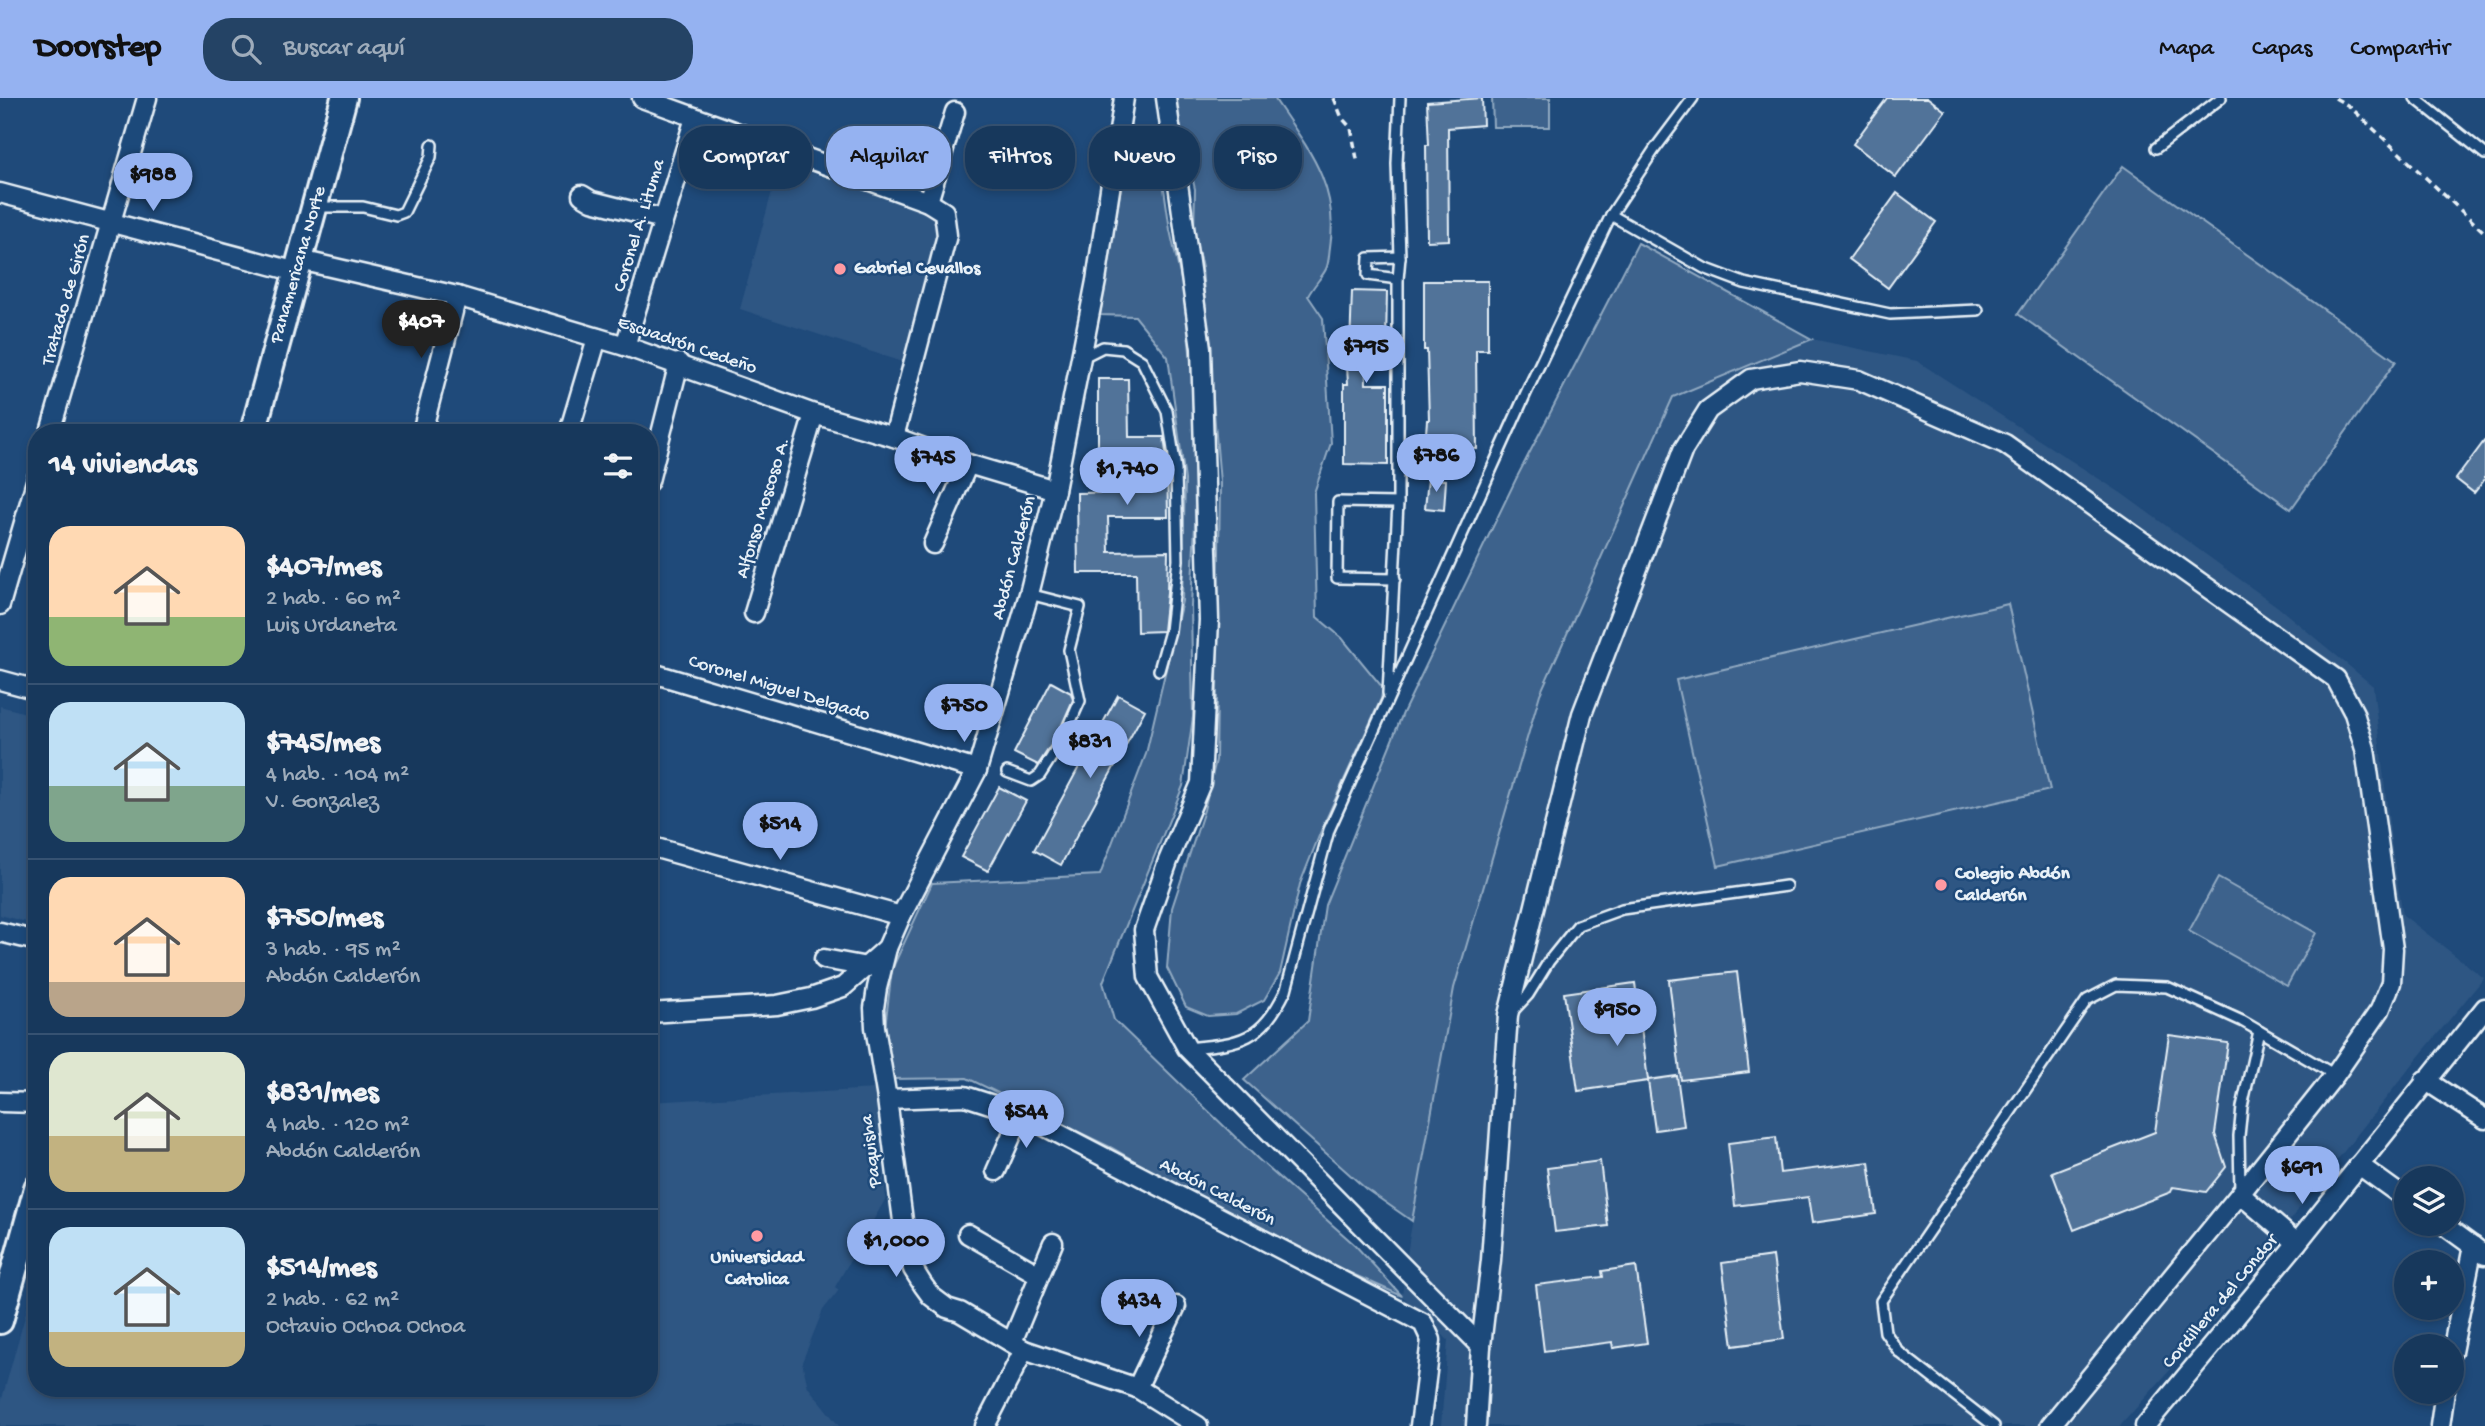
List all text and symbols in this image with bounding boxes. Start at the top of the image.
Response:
search box [203,18,693,81]
text: Doorstep [35,30,161,68]
icon: search [227,30,265,68]
text: Buscar aquí [283,34,405,65]
text: Mapa [2159,35,2214,64]
text: Capas [2252,35,2312,64]
text: Compartir [2350,35,2450,64]
chip: Comprar [679,126,812,189]
chip: Alquilar [826,126,951,189]
chip: Filtros [965,126,1075,189]
chip: Nuevo [1089,126,1200,189]
chip: Piso [1214,126,1302,189]
pin: $988 [112,153,194,213]
street label: Coronel A. Lituma [609,155,672,295]
text: $988 [129,162,177,189]
street label: Panamericana Norte [265,184,332,347]
street label: Tratado de Girón [37,232,97,369]
place label: Gabriel Cevallos [854,258,981,281]
marker: Gabriel Cevallos [832,261,848,277]
pin: $407 [380,300,462,360]
text: $407 [398,309,444,336]
street label: Escuadrón Cedeño [614,311,760,381]
pin: $795 [1325,326,1407,385]
text: $795 [1343,334,1389,361]
pin: $786 [1395,434,1477,494]
street label: Alfonso Moscoso A. [732,435,796,581]
pin: $745 [892,436,974,496]
text: $786 [1413,443,1459,470]
text: $745 [910,445,956,472]
icon: filters [599,447,637,485]
pin: $1,740 [1070,448,1184,507]
text: 14 viviendas [49,449,197,484]
text: $1,740 [1096,456,1158,483]
street label: Abdón Calderón [987,494,1043,622]
text: $407/mes [266,551,381,586]
icon: home [105,554,189,638]
text: 2 hab. · 60 m² [266,586,401,613]
text: Luis Urdaneta [266,613,397,640]
street label: Coronel Miguel Delgado [685,650,873,728]
pin: $750 [923,684,1005,744]
text: $750 [940,693,988,720]
pin: $831 [1049,720,1131,780]
text: $745/mes [266,727,380,762]
text: $831 [1068,729,1112,756]
icon: home [105,730,189,814]
text: 4 hab. · 104 m² [266,762,409,789]
text: V. Gonzalez [266,789,379,816]
pin: $514 [739,802,821,862]
text: $514 [759,811,801,838]
place label: Colegio Abdón Calderón [1954,863,2071,908]
marker: Colegio Abdón Calderón [1933,877,1949,893]
text: $750/mes [266,902,383,937]
icon: home [105,905,189,989]
text: 3 hab. · 95 m² [266,937,401,964]
text: Abdón Calderón [266,964,420,991]
pin: $950 [1576,988,1658,1048]
text: $950 [1593,997,1641,1024]
text: $831/mes [266,1077,379,1112]
icon: home [105,1080,189,1164]
pin: $544 [985,1090,1067,1150]
text: $544 [1004,1099,1048,1126]
text: 4 hab. · 120 m² [266,1112,409,1139]
street label: Paquisha [856,1112,888,1190]
text: Abdón Calderón [266,1139,420,1166]
pin: $691 [2261,1146,2343,1206]
street label: Abdón Calderón [1155,1154,1279,1232]
text: $691 [2281,1155,2323,1182]
map controls [2394,1166,2464,1404]
button: layers [2394,1166,2464,1236]
pin: $1,000 [839,1220,953,1279]
marker: Universidad Catolica [749,1228,765,1244]
text: $1,000 [863,1228,929,1255]
street label: Cordillera del Condor [2158,1228,2285,1374]
place label: Universidad Catolica [711,1247,805,1292]
button: + [2394,1250,2464,1320]
text: $514/mes [266,1252,377,1287]
icon: home [105,1255,189,1339]
pin: $434 [1098,1280,1180,1339]
text: 2 hab. · 62 m² [266,1287,399,1314]
text: $434 [1117,1288,1161,1315]
text: Octavio Ochoa Ochoa [266,1314,465,1341]
button: − [2394,1334,2464,1404]

